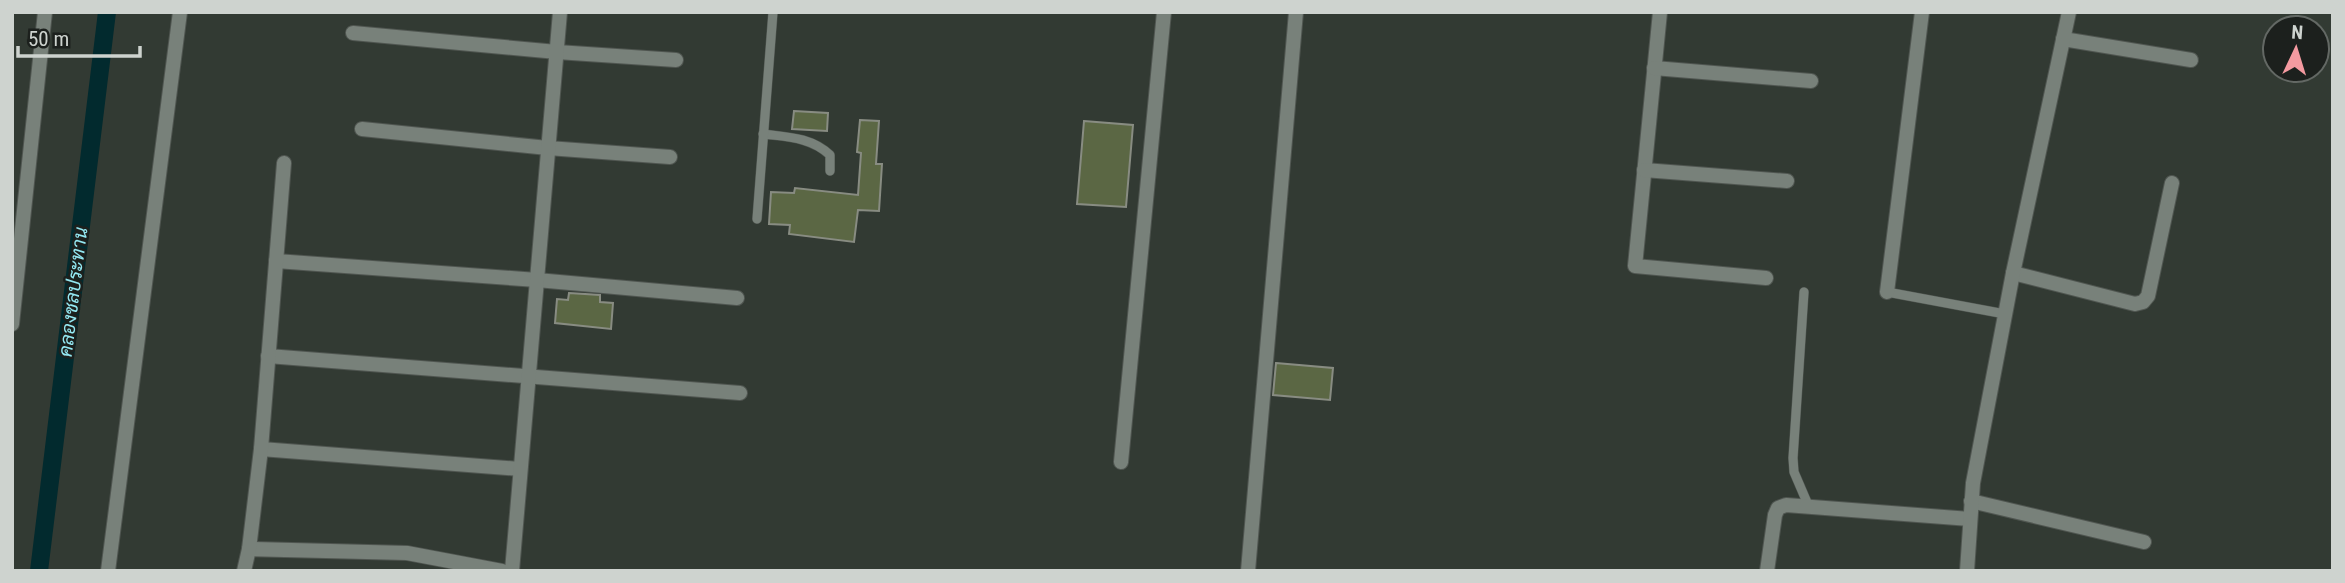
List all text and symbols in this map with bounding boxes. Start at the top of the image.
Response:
scale bar [18,14,140,58]
north arrow [2261,14,2331,84]
text: N [2291,21,2304,44]
text: 50 m [28,27,69,51]
water label: คลองชลประทาน [54,226,92,358]

